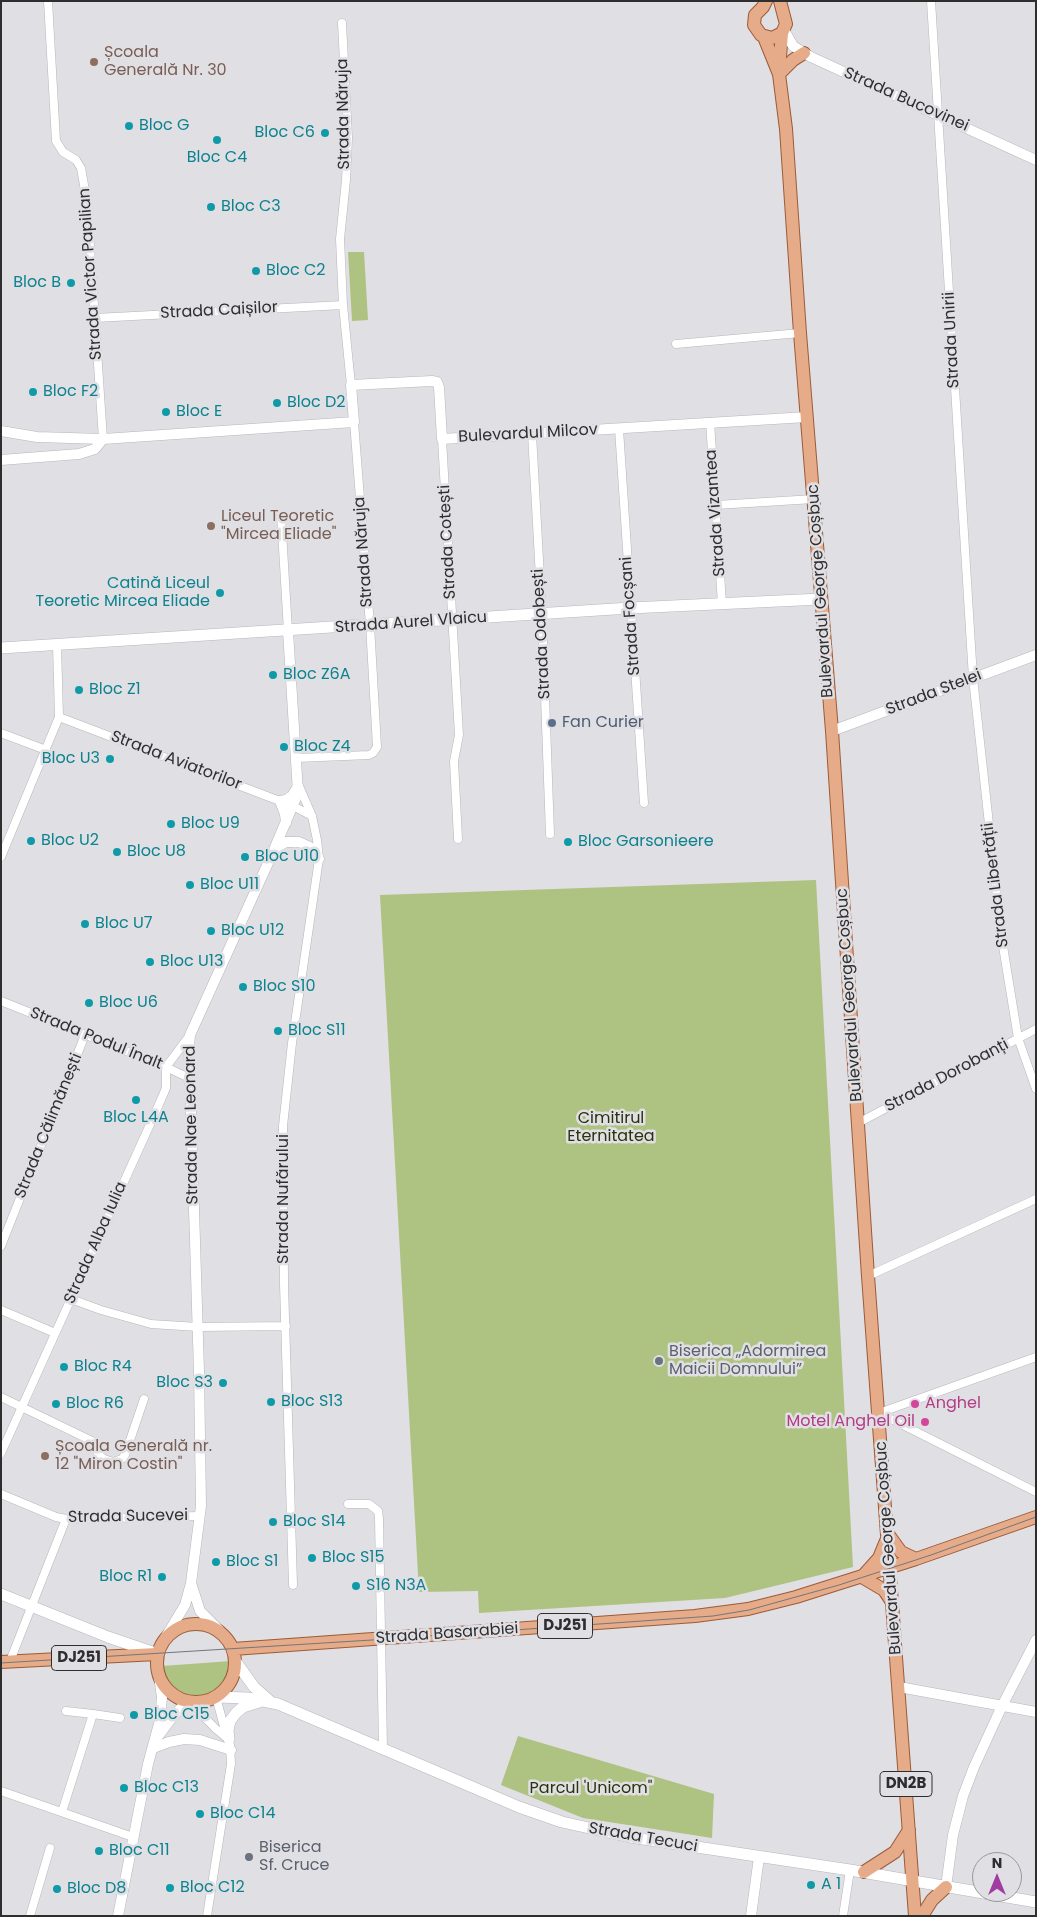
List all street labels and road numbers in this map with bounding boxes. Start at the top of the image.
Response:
street label: Strada Năruja [333,58,355,170]
street label: Strada Bucovinei [840,64,972,136]
street label: Strada Victor Papilian [75,187,107,361]
street label: Strada Unirii [940,291,964,389]
street label: Strada Caișilor [160,298,278,324]
street label: Bulevardul Milcov [458,421,598,447]
street label: Strada Vizantea [702,449,730,577]
street label: Bulevardul George Coșbuc [804,483,838,699]
street label: Strada Cotești [435,484,461,600]
street label: Strada Năruja [351,496,377,608]
street label: Strada Focșani [617,556,645,676]
street label: Strada Odobești [529,568,555,700]
street label: Strada Aurel Vlaicu [334,608,488,638]
street label: Strada Stelei [883,666,985,720]
street label: Strada Aviatorilor [108,727,244,795]
street label: Strada Libertății [979,821,1013,949]
street label: Bulevardul George Coșbuc [833,887,867,1103]
street label: Strada Podul Înalt [27,1004,165,1074]
street label: Strada Dorobanți [882,1035,1012,1117]
street label: Strada Nae Leonard [181,1045,203,1205]
street label: Strada Călimănești [11,1051,87,1201]
street label: Strada Nufărului [274,1134,294,1264]
street label: Strada Alba Iulia [61,1179,131,1307]
street label: Bulevardul George Coșbuc [872,1440,906,1656]
street label: Strada Sucevei [68,1506,188,1528]
road number: DJ251 [538,1614,592,1638]
street label: Strada Basarabiei [375,1619,519,1649]
road number: DJ251 [52,1646,106,1670]
road number: DN2B [880,1772,932,1796]
street label: Strada Tecuci [587,1819,699,1857]

